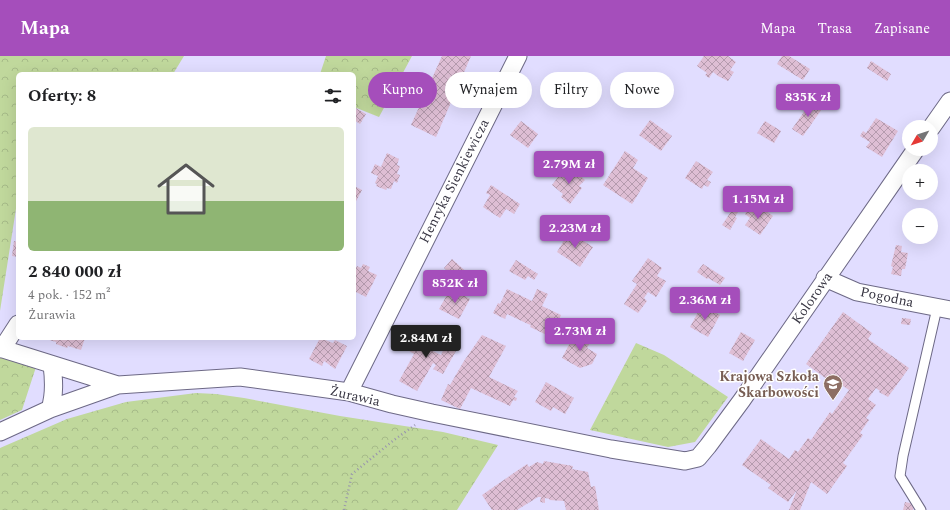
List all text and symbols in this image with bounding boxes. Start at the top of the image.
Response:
text: Mapa [20,14,70,43]
text: Mapa [760,18,796,39]
text: Trasa [818,18,852,39]
text: Zapisane [874,18,930,39]
chip: Kupno [368,72,437,108]
chip: Wynajem [445,72,532,108]
chip: Filtry [540,72,602,108]
chip: Nowe [610,72,674,108]
text: Oferty: 8 [28,83,96,109]
pin: 835K zł [771,84,845,118]
icon: filters [322,85,344,107]
text: 835K zł [785,87,831,107]
street label: Henryka Sienkiewicza [414,115,495,247]
north arrow [902,120,938,156]
map controls [902,120,938,244]
pin: 2.79M zł [528,151,610,185]
icon: home [150,153,222,225]
text: 2.79M zł [543,154,595,174]
button: + [902,164,938,200]
pin: 1.15M zł [717,186,799,220]
text: 1.15M zł [732,189,784,209]
button: − [902,208,938,244]
pin: 2.23M zł [534,215,616,249]
text: 2.23M zł [549,218,601,238]
text: 2 840 000 zł [28,259,122,285]
street label: Kolorowa [786,267,838,328]
pin: 852K zł [418,270,492,304]
text: 852K zł [432,273,478,293]
street label: Pogodna [858,281,916,313]
text: 4 pok. · 152 m² [28,285,110,305]
pin: 2.36M zł [664,287,746,321]
text: 2.36M zł [679,290,731,310]
text: Żurawia [28,305,76,325]
pin: 2.73M zł [539,318,621,352]
text: 2.73M zł [554,321,606,341]
pin: 2.84M zł [385,325,467,359]
text: 2.84M zł [400,328,452,348]
place label: Krajowa Szkoła Skarbowości [719,366,820,403]
school or university icon: Krajowa Szkoła Skarbowości [822,373,844,401]
street label: Żurawia [328,380,382,412]

